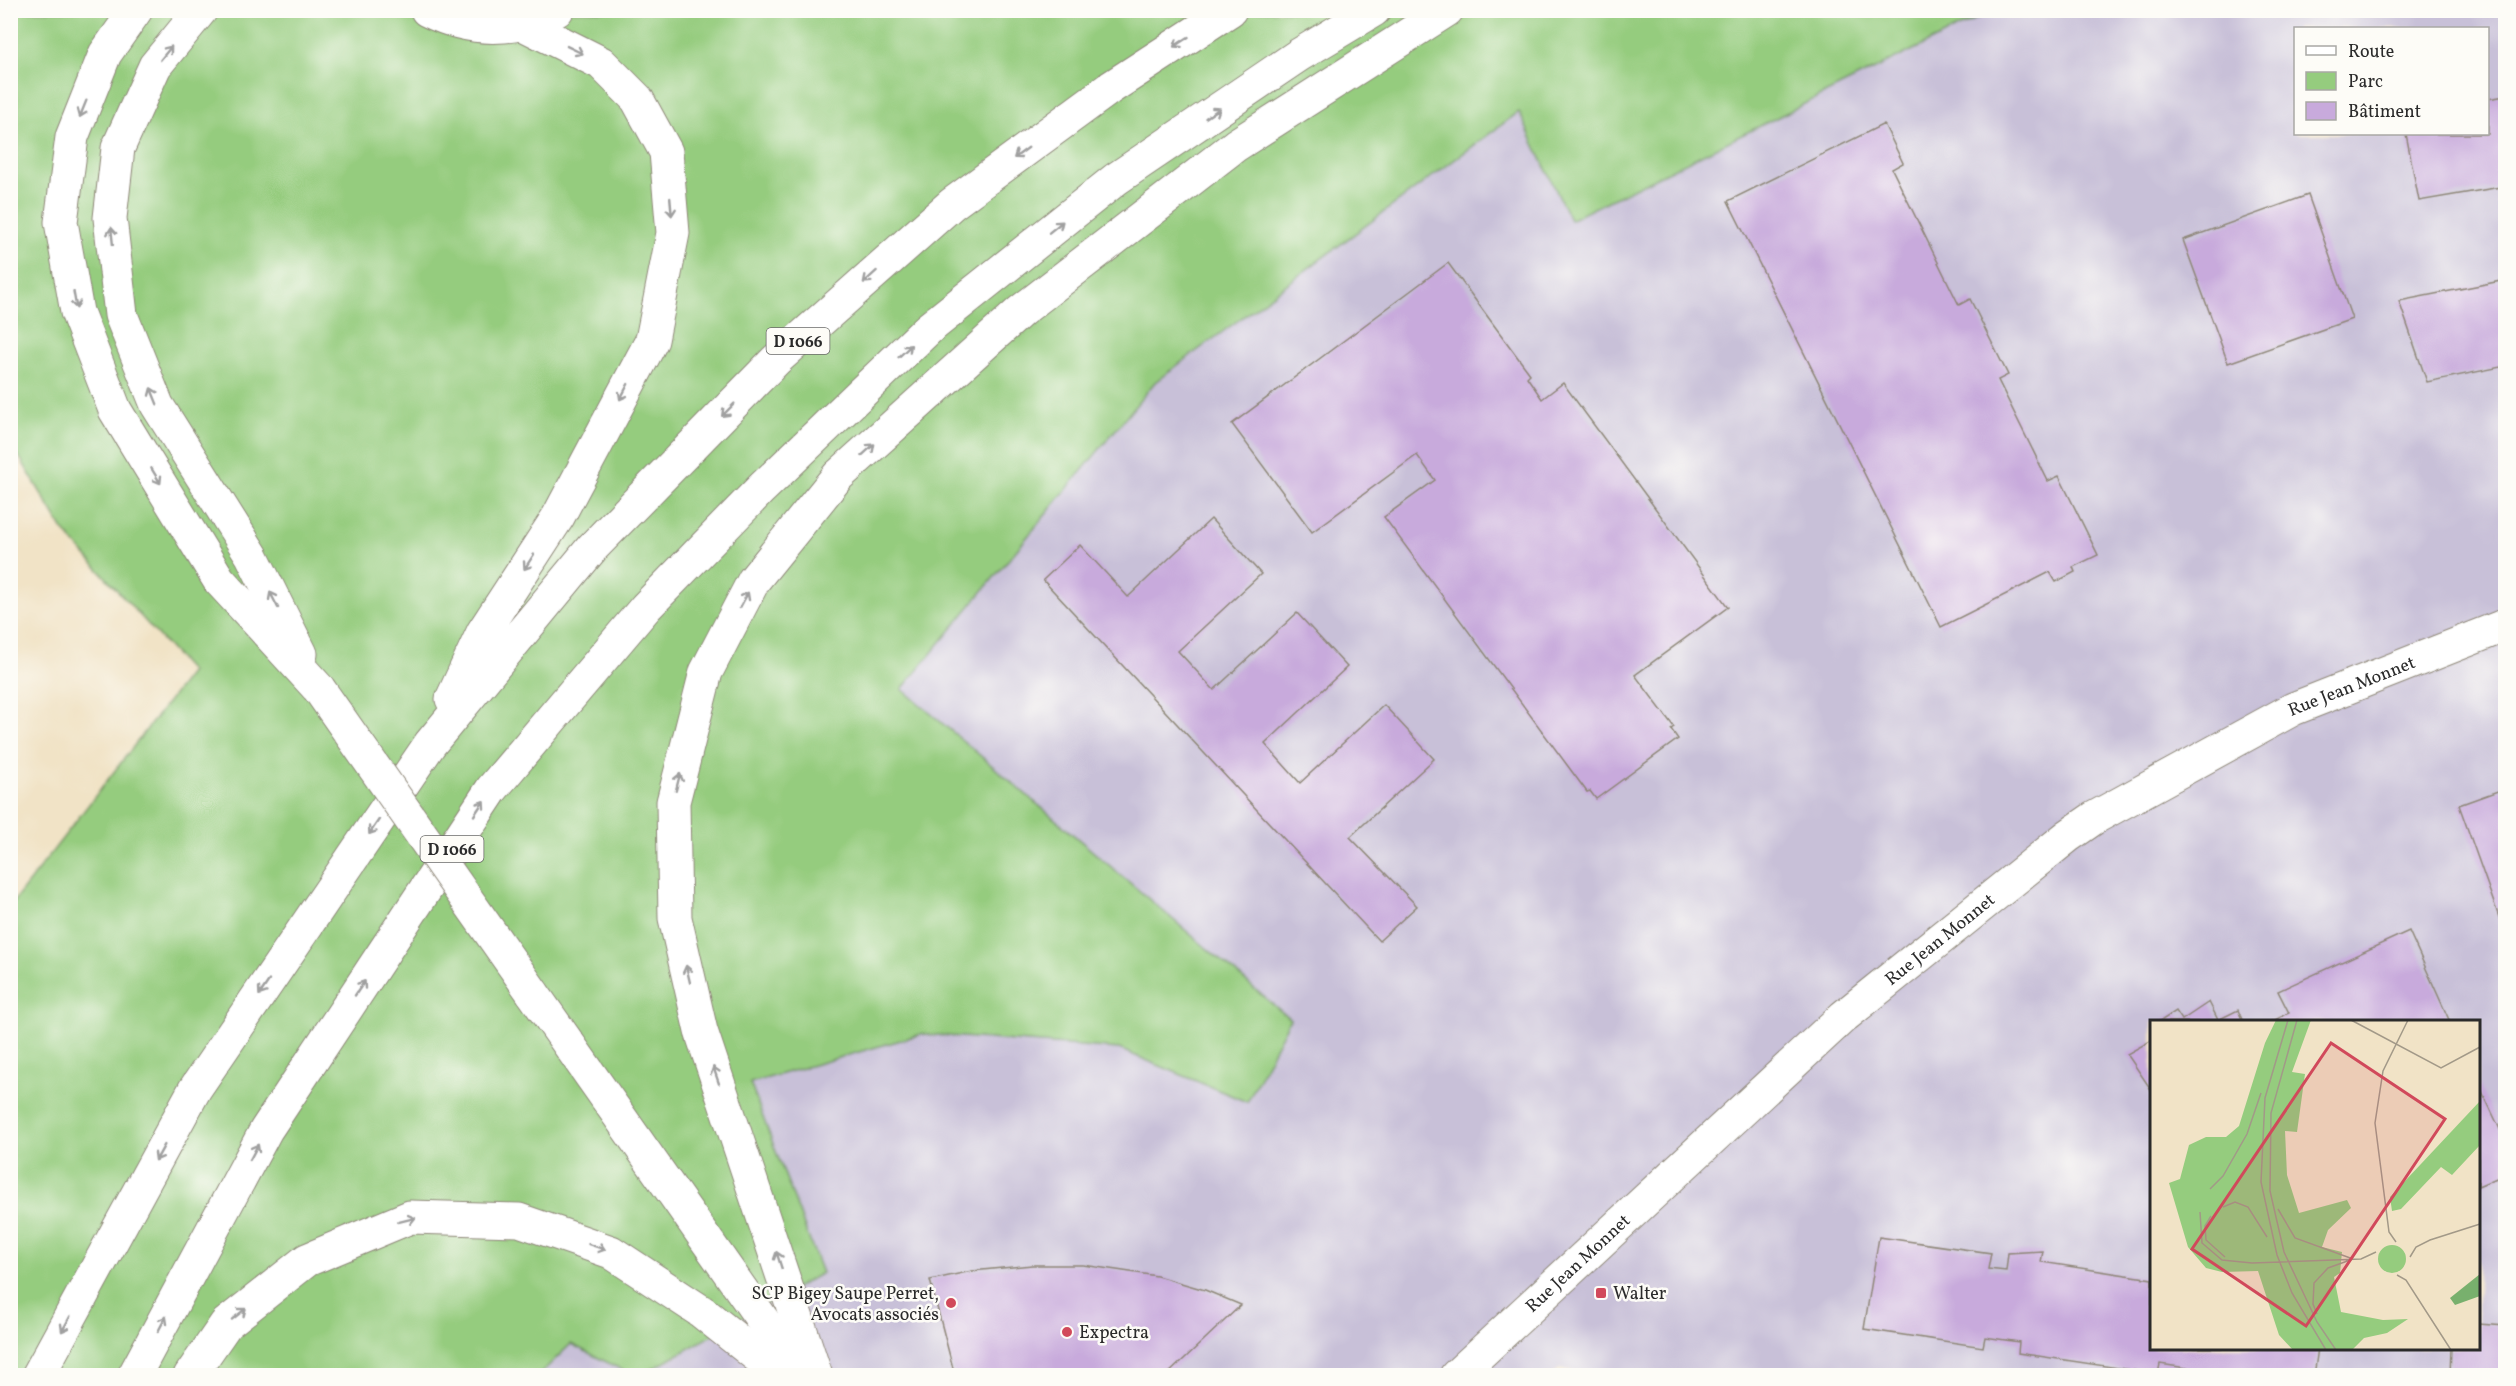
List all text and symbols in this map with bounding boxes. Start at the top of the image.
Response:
legend [2294,27,2489,135]
one-way arrow [1173,36,1190,48]
text: Route [2348,40,2394,65]
one-way arrow [566,45,584,56]
one-way arrow [159,46,172,62]
text: Parc [2348,70,2383,95]
one-way arrow [77,99,88,117]
text: Bâtiment [2348,100,2421,125]
one-way arrow [1205,107,1221,119]
one-way arrow [1014,147,1030,160]
one-way arrow [666,196,677,216]
one-way arrow [1047,221,1063,234]
one-way arrow [107,227,118,246]
one-way arrow [863,270,878,284]
one-way arrow [69,289,80,309]
road number: D 1066 [766,328,830,354]
one-way arrow [898,344,913,358]
one-way arrow [618,383,629,401]
one-way arrow [148,387,159,405]
one-way arrow [720,402,735,417]
one-way arrow [860,443,875,457]
one-way arrow [150,467,162,484]
one-way arrow [522,553,534,570]
one-way arrow [268,591,279,609]
one-way arrow [739,591,750,609]
street label: Rue Jean Monnet [2285,651,2419,724]
one-way arrow [673,772,684,791]
one-way arrow [473,801,485,817]
one-way arrow [368,819,380,835]
road number: D 1066 [420,836,484,862]
street label: Rue Jean Monnet [1880,888,2001,992]
one-way arrow [682,965,693,985]
one-way arrow [258,980,270,996]
one-way arrow [354,981,366,997]
inset map [2150,1020,2480,1350]
one-way arrow [710,1066,721,1085]
one-way arrow [154,1144,166,1161]
one-way arrow [248,1144,260,1161]
street label: Rue Jean Monnet [1521,1209,1637,1319]
one-way arrow [397,1213,416,1225]
one-way arrow [587,1243,606,1254]
one-way arrow [773,1251,784,1270]
place label: SCP Bigey Saupe Perret, Avocats associés [752,1282,939,1328]
place label: Walter [1613,1282,1667,1307]
marker: Walter [1594,1286,1608,1300]
marker: SCP Bigey Saupe Perret, Avocats associés [944,1296,958,1310]
one-way arrow [231,1307,247,1320]
one-way arrow [60,1315,72,1332]
one-way arrow [156,1316,168,1333]
place label: Expectra [1079,1321,1149,1346]
marker: Expectra [1060,1325,1074,1339]

